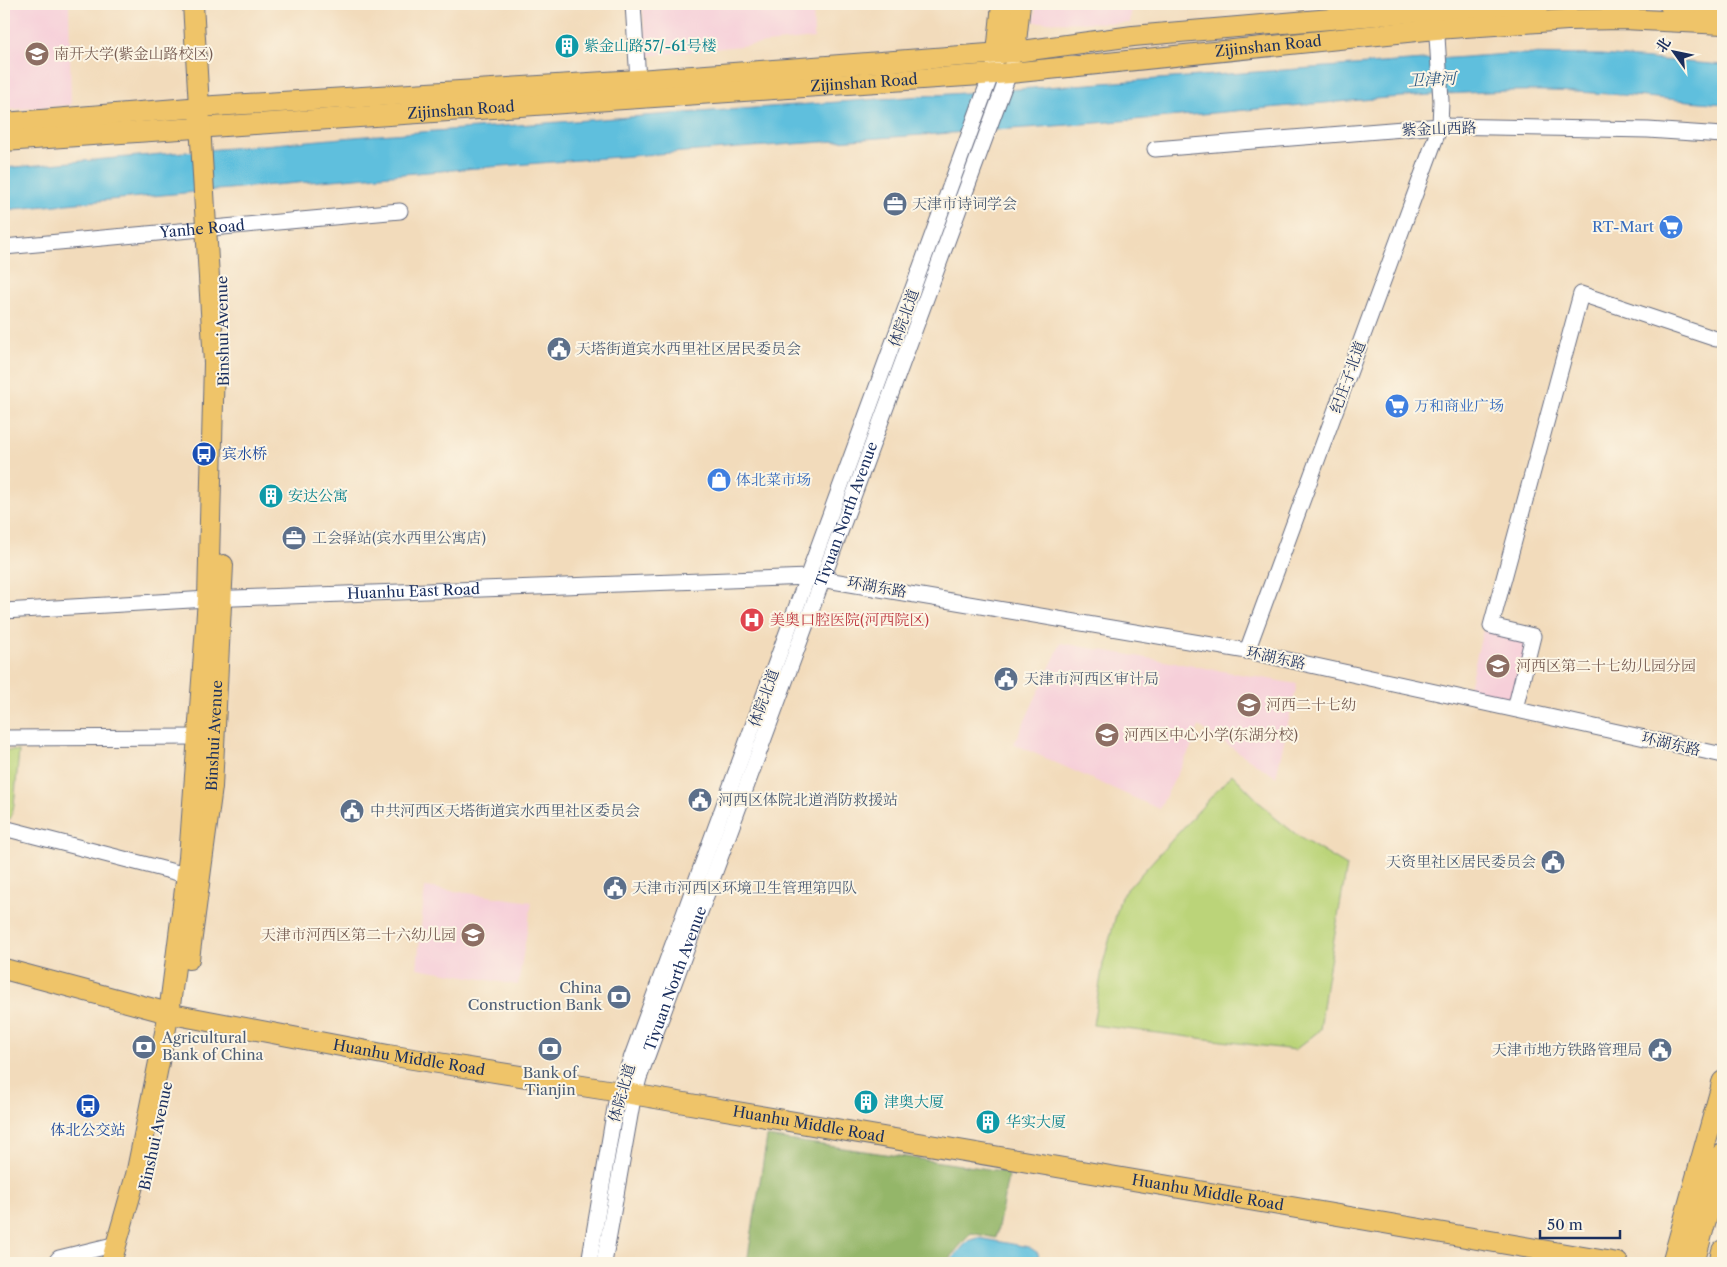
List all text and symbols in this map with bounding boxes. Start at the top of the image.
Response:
north arrow [1650,28,1700,78]
street label: Zijinshan Road [1214,31,1323,61]
building icon: 紫金山路57/-61号楼 [554,33,580,59]
text: 北 [1652,34,1674,56]
place label: 紫金山路57/-61号楼 [584,36,716,55]
school or university icon: 南开大学(紫金山路校区) [24,41,50,67]
place label: 南开大学(紫金山路校区) [54,44,213,63]
water label: 卫津河 [1408,68,1459,90]
street label: Zijinshan Road [810,69,918,95]
street label: Zijinshan Road [407,97,515,123]
street label: 紫金山西路 [1401,118,1477,139]
office icon: 天津市诗词学会 [882,191,908,217]
place label: 天津市诗词学会 [912,194,1017,213]
supermarket icon: RT-Mart [1658,214,1684,240]
street label: Yanhe Road [158,215,246,242]
place label: RT-Mart [1592,217,1655,236]
street label: Binshui Avenue [212,275,233,387]
street label: 体院北道 [884,286,923,349]
public building icon: 天塔街道宾水西里社区居民委员会 [546,336,572,362]
street label: 纪庄子北道 [1326,338,1369,415]
place label: 天塔街道宾水西里社区居民委员会 [576,339,801,358]
supermarket icon: 万和商业广场 [1384,393,1410,419]
place label: 万和商业广场 [1414,396,1504,415]
street label: Tiyuan North Avenue [811,439,881,589]
bus stop icon: 宾水桥 [191,441,217,467]
place label: 宾水桥 [222,444,267,463]
shop icon: 体北菜市场 [706,467,732,493]
place label: 体北菜市场 [736,470,811,489]
building icon: 安达公寓 [258,483,284,509]
place label: 安达公寓 [288,486,348,505]
office icon: 工会驿站(宾水西里公寓店) [281,525,307,551]
place label: 工会驿站(宾水西里公寓店) [312,528,486,547]
street label: 环湖东路 [846,572,908,601]
street label: Huanhu East Road [347,579,480,603]
hospital icon: 美奥口腔医院(河西院区) [739,607,765,633]
place label: 美奥口腔医院(河西院区) [770,610,929,629]
street label: 环湖东路 [1245,642,1307,673]
school or university icon: 河西区第二十七幼儿园分园 [1485,653,1511,679]
place label: 河西区第二十七幼儿园分园 [1516,656,1696,675]
street label: 体院北道 [744,666,783,729]
public building icon: 天津市河西区审计局 [993,666,1019,692]
place label: 天津市河西区审计局 [1024,669,1159,688]
street label: Binshui Avenue [202,680,226,791]
school or university icon: 河西二十七幼 [1236,692,1262,718]
place label: 河西二十七幼 [1266,695,1356,714]
school or university icon: 河西区中心小学(东湖分校) [1094,722,1120,748]
place label: 河西区中心小学(东湖分校) [1124,725,1298,744]
street label: 环湖东路 [1640,728,1702,760]
public building icon: 河西区体院北道消防救援站 [687,787,713,813]
place label: 河西区体院北道消防救援站 [718,790,898,809]
public building icon: 中共河西区天塔街道宾水西里社区委员会 [339,798,365,824]
place label: 中共河西区天塔街道宾水西里社区委员会 [370,801,640,820]
public building icon: 天资里社区居民委员会 [1540,849,1566,875]
place label: 天资里社区居民委员会 [1386,852,1536,871]
public building icon: 天津市河西区环境卫生管理第四队 [602,875,628,901]
place label: 天津市河西区环境卫生管理第四队 [632,878,857,897]
street label: Tiyuan North Avenue [640,903,710,1054]
school or university icon: 天津市河西区第二十六幼儿园 [460,922,486,948]
place label: 天津市河西区第二十六幼儿园 [261,925,456,944]
place label: China Construction Bank [468,978,603,1014]
bank icon: China Construction Bank [606,984,632,1010]
place label: Agricultural Bank of China [161,1028,264,1064]
bank icon: Agricultural Bank of China [131,1034,157,1060]
street label: Huanhu Middle Road [332,1035,486,1079]
bank icon: Bank of Tianjin [537,1036,563,1062]
public building icon: 天津市地方铁路管理局 [1647,1037,1673,1063]
place label: 天津市地方铁路管理局 [1492,1040,1642,1059]
street label: 体院北道 [604,1061,639,1124]
place label: Bank of Tianjin [523,1063,579,1099]
street label: Binshui Avenue [135,1080,176,1192]
building icon: 津奥大厦 [853,1089,879,1115]
place label: 津奥大厦 [884,1092,944,1111]
bus stop icon: 体北公交站 [75,1093,101,1119]
street label: Huanhu Middle Road [731,1101,886,1146]
building icon: 华实大厦 [975,1109,1001,1135]
place label: 华实大厦 [1006,1112,1066,1131]
place label: 体北公交站 [50,1120,126,1139]
street label: Huanhu Middle Road [1130,1170,1285,1215]
scale bar [1540,1207,1620,1239]
text: 50 m [1547,1215,1583,1234]

